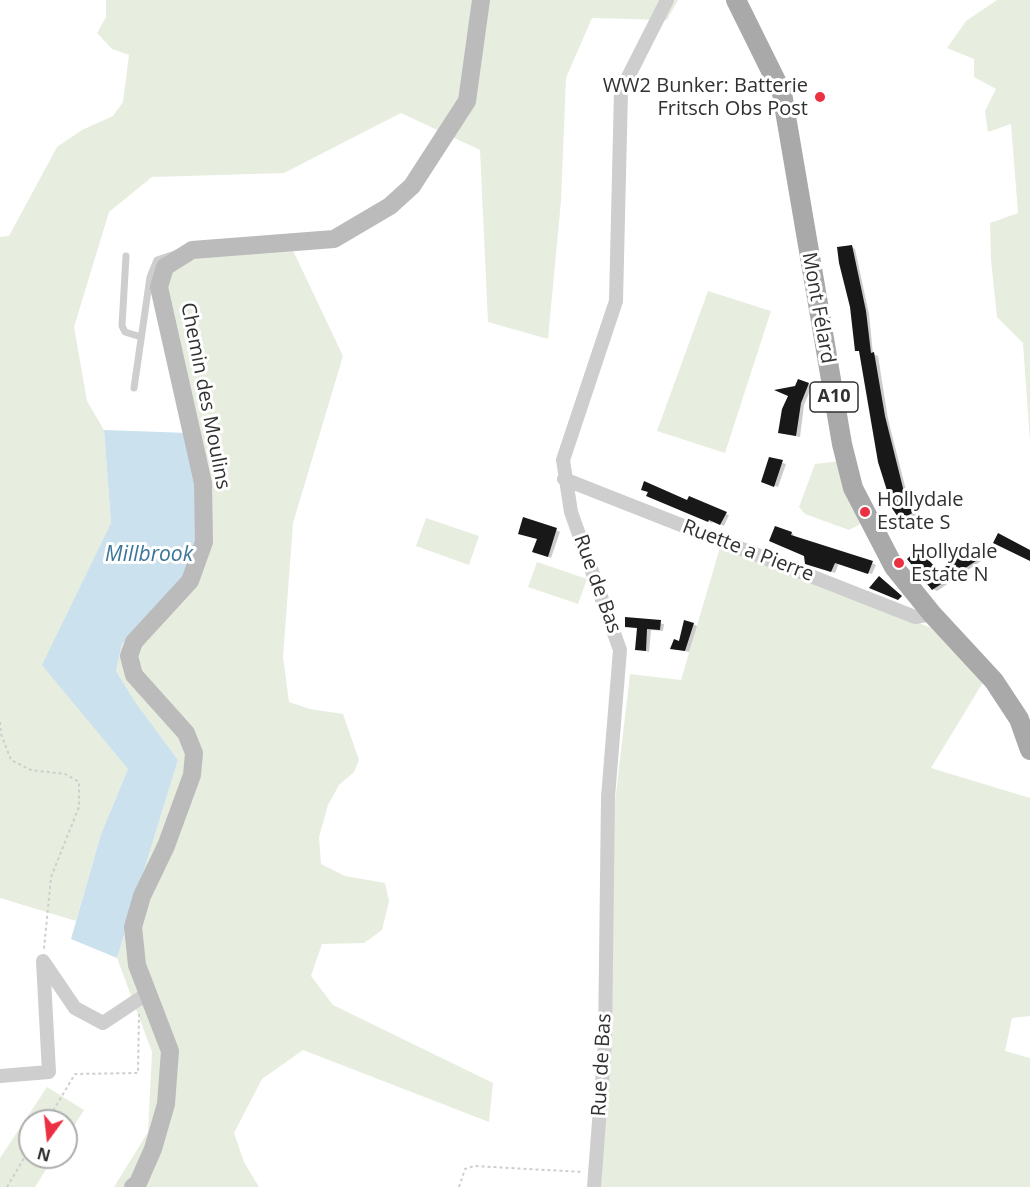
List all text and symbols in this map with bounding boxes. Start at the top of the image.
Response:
place label: WW2 Bunker: Batterie Fritsch Obs Post [603,74,808,121]
marker: WW2 Bunker: Batterie Fritsch Obs Post [813,90,827,104]
street label: Mont Félard [796,250,840,366]
street label: Chemin des Moulins [175,301,235,491]
road number: A10 [810,382,858,412]
place label: Hollydale Estate S [877,488,964,535]
marker: Hollydale Estate S [858,505,872,519]
street label: Ruette a Pierre [679,515,817,587]
street label: Rue de Bas [568,531,626,637]
place label: Hollydale Estate N [911,540,998,587]
water label: Millbrook [105,542,193,568]
marker: Hollydale Estate N [892,556,906,570]
street label: Rue de Bas [587,1013,617,1117]
north arrow [18,1109,78,1169]
text: N [35,1142,53,1167]

